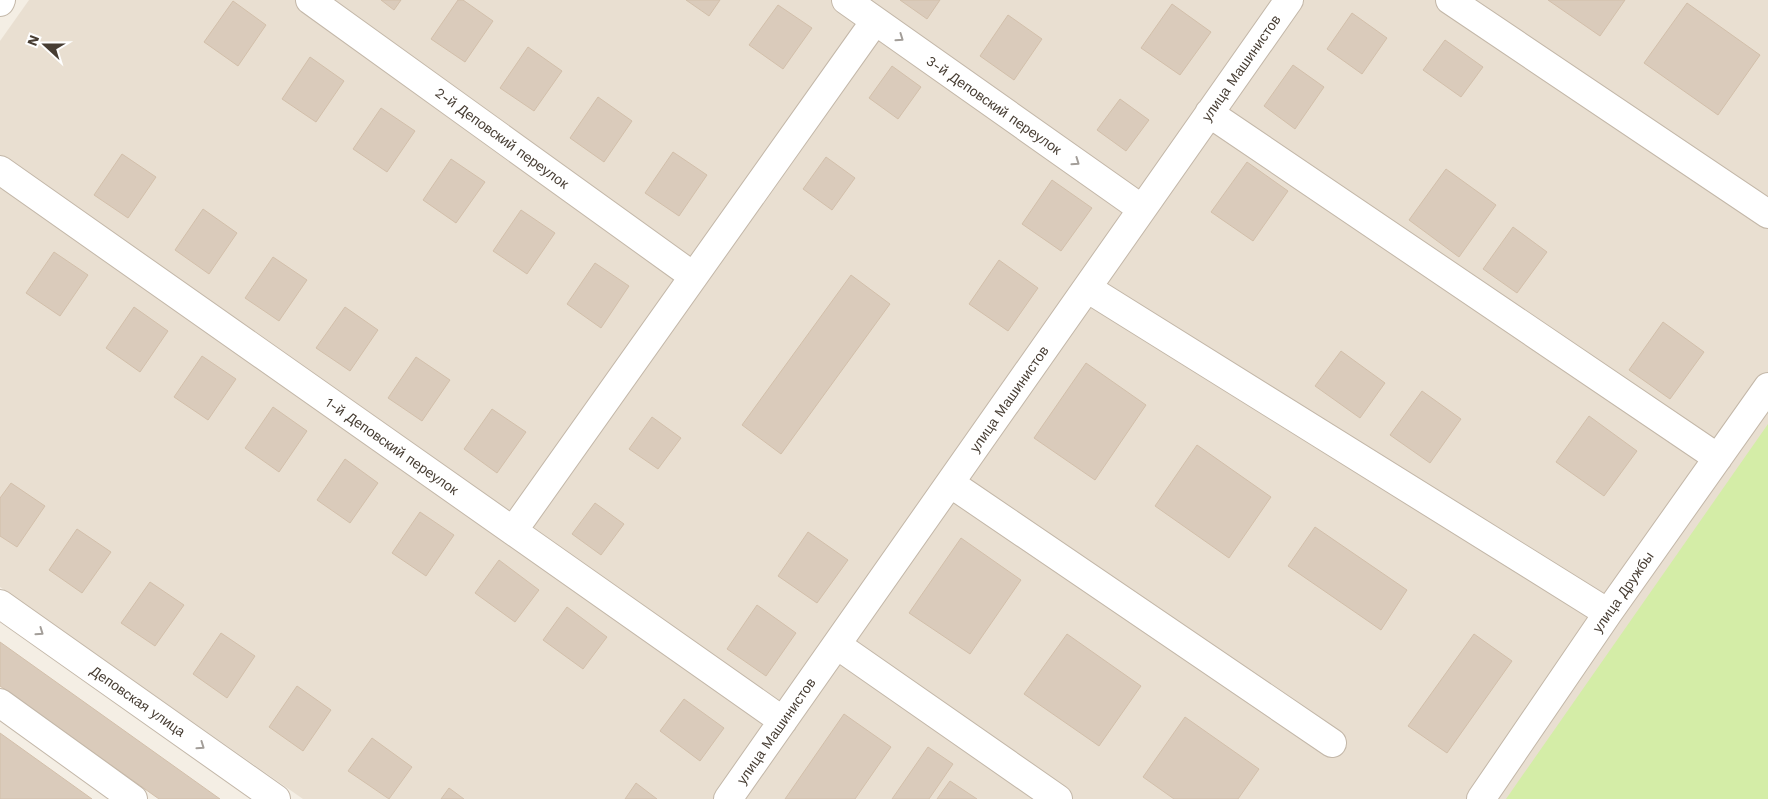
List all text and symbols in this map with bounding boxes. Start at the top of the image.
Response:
street label: улица Машинистов [1198,12,1284,124]
north arrow [20,20,70,70]
one-way arrow [894,32,904,41]
text: N [24,33,42,48]
street label: 3-й Деповский переулок [923,52,1065,158]
street label: 2-й Деповский переулок [432,84,572,192]
one-way arrow [1070,156,1079,165]
street label: улица Машинистов [966,343,1052,455]
street label: 1-й Деповский переулок [323,394,462,498]
street label: улица Дружбы [1589,548,1657,636]
one-way arrow [34,626,44,635]
street label: Деповская улица [88,662,189,740]
street label: улица Машинистов [733,675,819,787]
one-way arrow [195,740,205,749]

